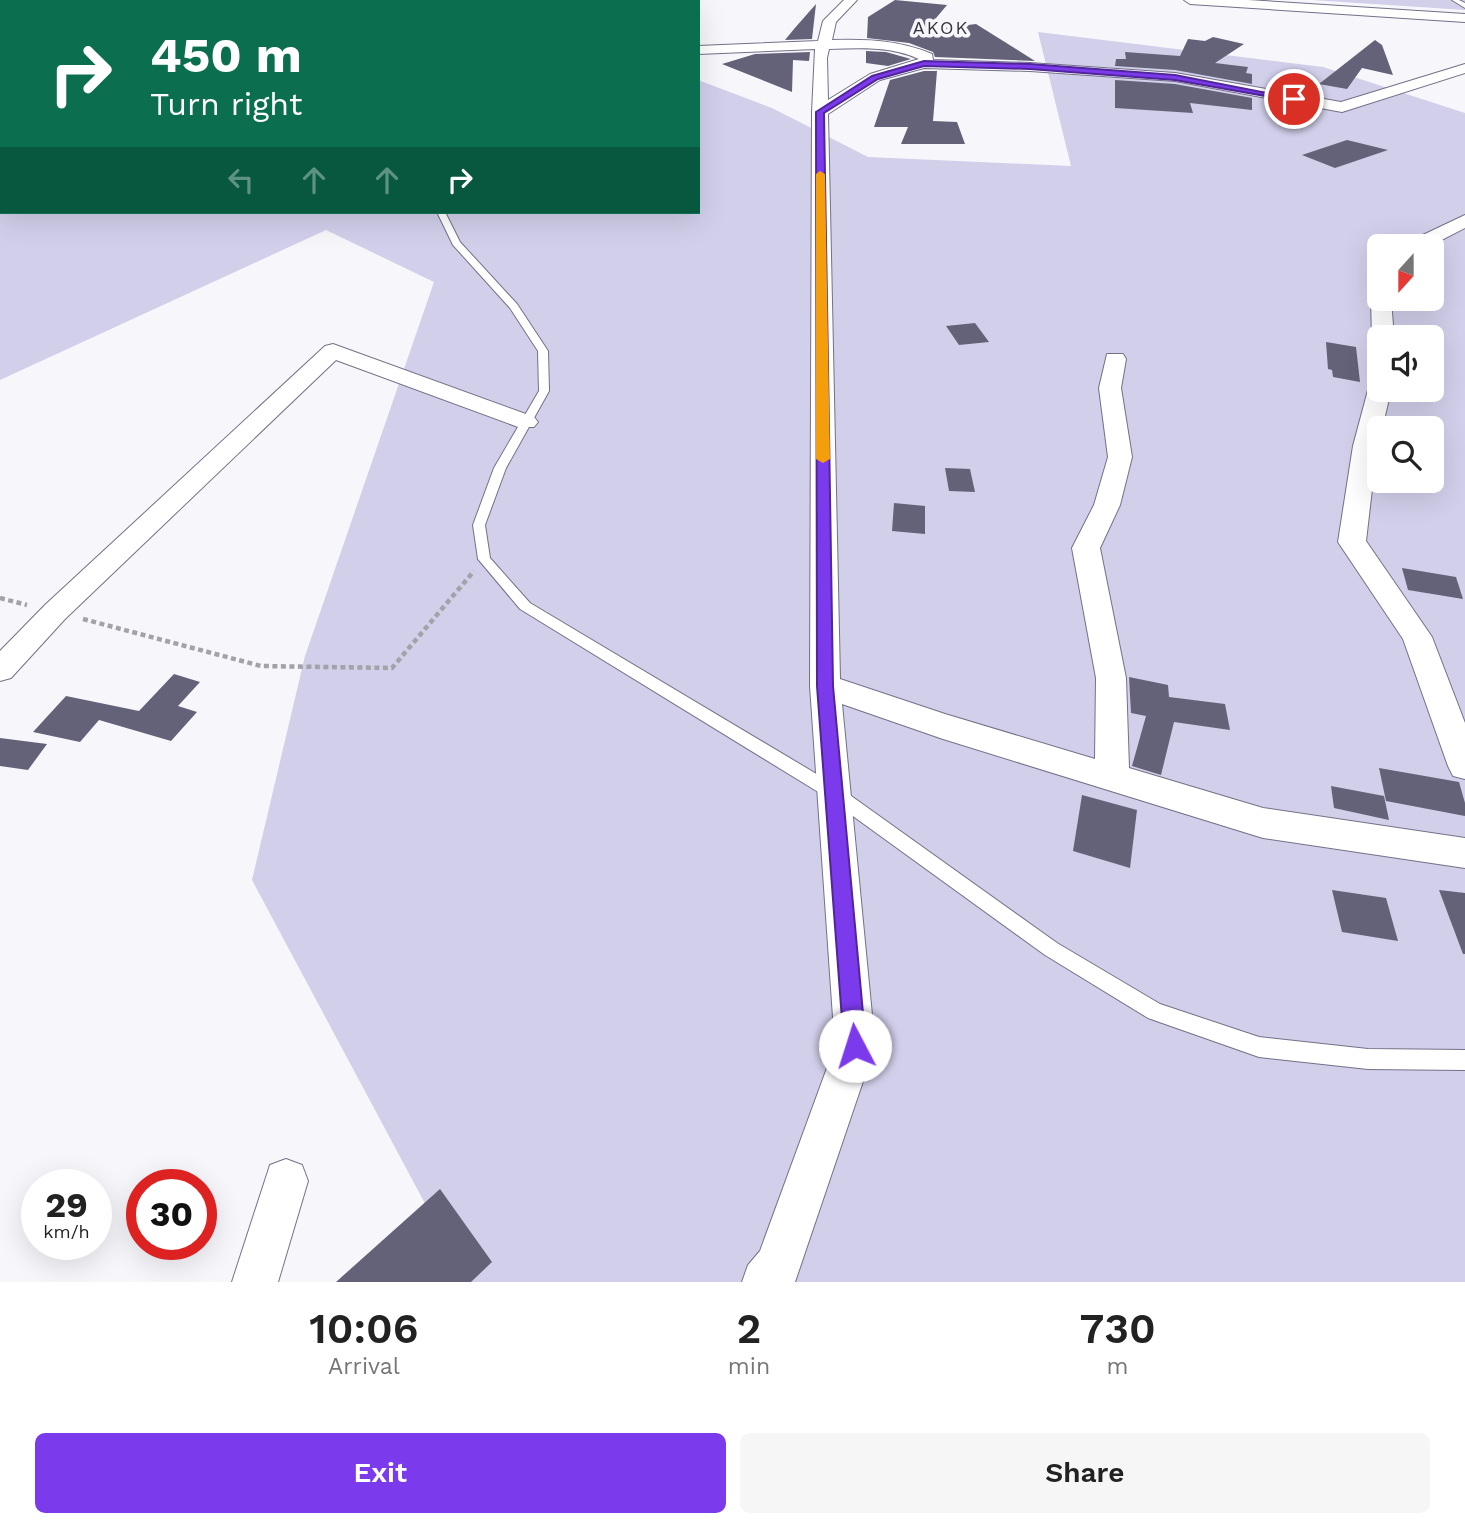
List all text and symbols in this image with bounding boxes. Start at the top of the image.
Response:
district label: AKOK [913,17,969,38]
text: 450 m [150,26,302,84]
icon: right [35,28,126,119]
pin [1264,69,1324,129]
icon: arrive [1275,80,1313,118]
text: Turn right [150,85,302,123]
icon: left [222,161,260,199]
icon: ahead [295,161,333,199]
icon: ahead [368,161,406,199]
icon: right [441,161,479,199]
north arrow [1367,234,1444,312]
map controls [1367,234,1444,493]
button: sound [1367,325,1444,402]
button: search [1367,416,1444,493]
position arrow [818,1009,892,1083]
speed limit sign: 30 [126,1169,217,1260]
text: 29 [45,1184,88,1226]
text: km/h [43,1221,90,1242]
text: 10:06 [309,1304,419,1353]
text: 2 [737,1304,761,1353]
text: 730 [1079,1304,1156,1353]
text: Arrival [328,1353,400,1380]
text: min [728,1353,770,1380]
text: m [1107,1353,1129,1380]
button: Exit [35,1433,726,1513]
button: Share [740,1433,1430,1513]

